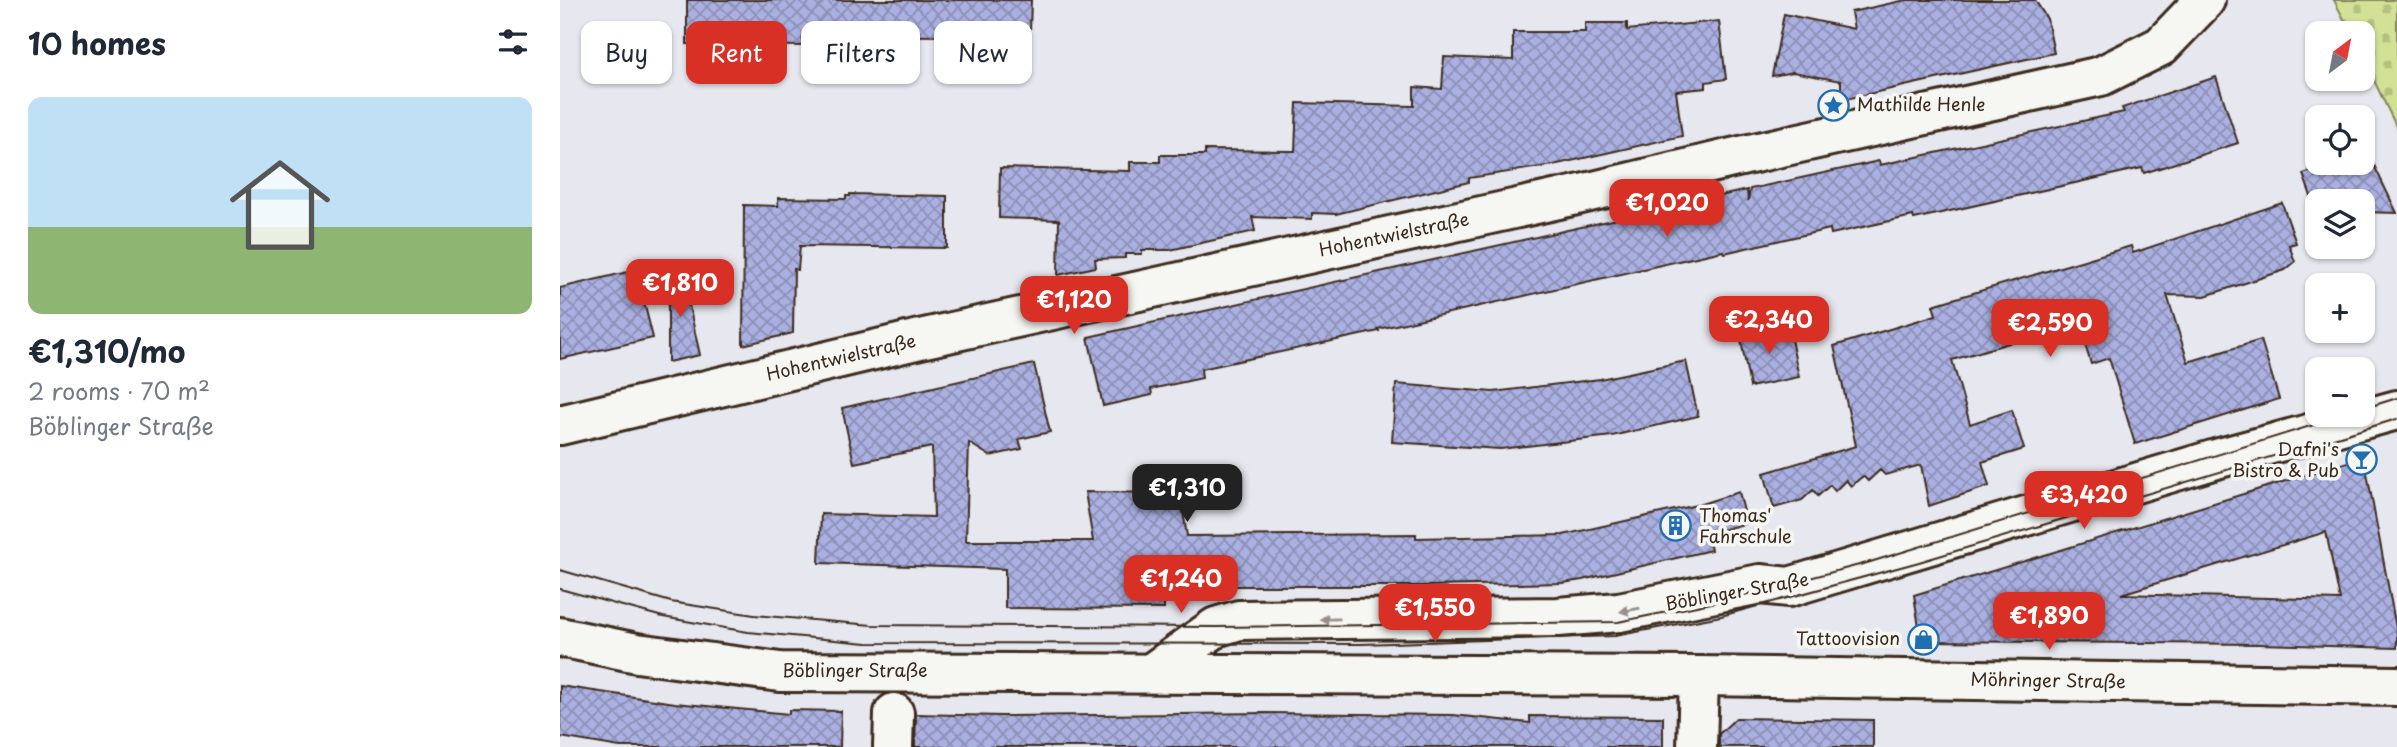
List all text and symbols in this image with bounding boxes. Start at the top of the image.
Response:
text: 10 homes [28,20,166,65]
chip: Buy [581,21,672,84]
chip: Rent [686,21,787,84]
chip: Filters [801,21,920,84]
chip: New [934,21,1032,84]
north arrow [2305,21,2375,91]
map controls [2305,21,2375,427]
icon: filters [494,23,532,61]
place icon: Mathilde Henle [1817,88,1851,122]
place label: Mathilde Henle [1857,90,1985,117]
button: locate [2305,105,2375,175]
icon: home [217,142,343,268]
pin: €1,020 [1610,180,1724,239]
text: €1,020 [1625,184,1709,219]
button: layers [2305,189,2375,259]
street label: Hohentwielstraße [1316,204,1471,263]
pin: €1,810 [623,260,737,319]
text: €1,810 [642,264,718,299]
button: + [2305,273,2375,343]
pin: €1,120 [1017,276,1131,336]
text: €1,120 [1036,281,1112,316]
pin: €2,340 [1712,296,1826,356]
pin: €2,590 [1993,300,2107,359]
text: €2,340 [1725,301,1813,336]
text: €2,590 [2007,304,2093,339]
street label: Hohentwielstraße [763,326,918,387]
text: €1,310/mo [28,328,185,373]
button: − [2305,357,2375,427]
text: 2 rooms · 70 m² [28,373,210,408]
text: Böblinger Straße [28,408,214,443]
place label: Dafni's Bistro & Pub [2232,435,2339,483]
bar icon: Dafni's Bistro & Pub [2345,443,2379,477]
pin: €1,310 [1130,464,1244,524]
text: €1,310 [1148,469,1226,504]
pin: €3,420 [2027,472,2141,531]
text: €3,420 [2040,476,2128,511]
place label: Thomas' Fahrschule [1699,501,1792,549]
building icon: Thomas' Fahrschule [1659,509,1693,543]
pin: €1,240 [1124,556,1238,615]
text: €1,240 [1140,560,1222,595]
street label: Böblinger Straße [1663,565,1811,616]
pin: €1,550 [1378,584,1492,644]
text: €1,550 [1395,589,1475,624]
pin: €1,890 [1992,592,2106,652]
text: €1,890 [2009,597,2089,632]
one-way arrow [1619,605,1641,616]
one-way arrow [1318,614,1340,625]
shop icon: Tattoovision [1906,622,1940,656]
place label: Tattoovision [1796,624,1900,651]
street label: Böblinger Straße [782,656,928,683]
street label: Möhringer Straße [1970,665,2126,694]

